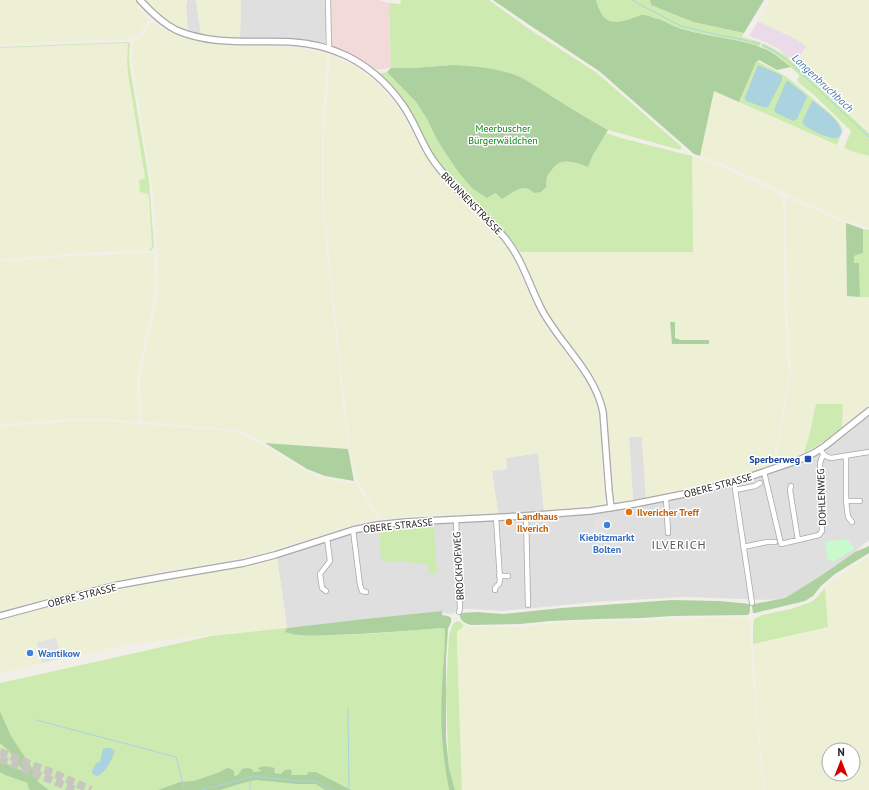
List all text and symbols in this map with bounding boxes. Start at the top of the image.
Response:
water label: Langenbruchbach [789,51,857,115]
park label: Meerbuscher Bürgerwäldchen [468,122,538,147]
street label: BRUNNENSTRASSE [438,169,505,237]
place label: Sperberweg [749,453,800,466]
marker: Sperberweg [803,454,813,464]
street label: DOHLENWEG [814,468,829,526]
street label: OBERE STRASSE [682,470,754,501]
place label: Ilvericher Treff [637,506,700,519]
marker: Ilvericher Treff [624,507,634,517]
place label: Landhaus Ilverich [517,510,558,535]
street label: OBERE STRASSE [362,515,434,536]
marker: Landhaus Ilverich [504,517,514,527]
marker: Kiebitzmarkt Bolten [602,520,612,530]
street label: BROCKHOFWEG [450,531,467,601]
place label: Kiebitzmarkt Bolten [579,531,635,556]
district label: ILVERICH [651,537,707,552]
street label: OBERE STRASSE [46,581,118,610]
place label: Wantikow [38,647,81,660]
marker: Wantikow [25,648,35,658]
north arrow [821,742,861,782]
text: N [837,745,845,759]

